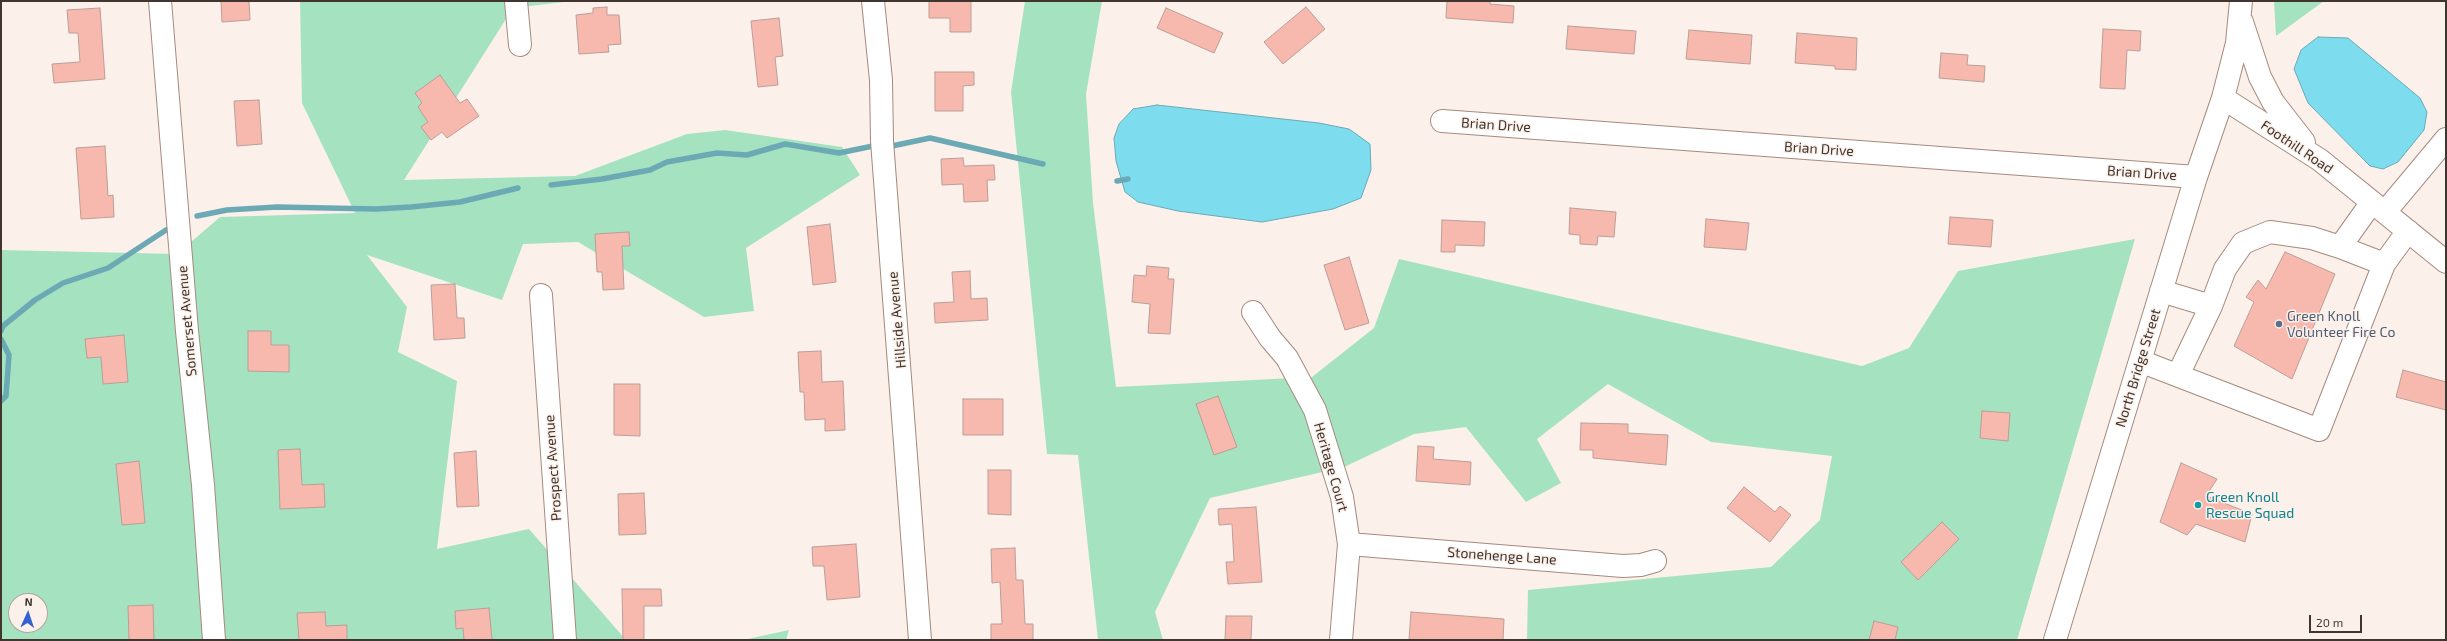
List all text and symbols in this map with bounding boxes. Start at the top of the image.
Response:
street label: Brian Drive [1461,114,1531,136]
street label: Foothill Road [2258,117,2336,177]
street label: Brian Drive [1784,138,1854,160]
street label: Brian Drive [2107,162,2177,184]
street label: Somerset Avenue [174,265,200,377]
street label: Hillside Avenue [884,271,910,369]
street label: North Bridge Street [2112,307,2164,429]
place label: Green Knoll Volunteer Fire Co [2287,308,2395,340]
marker: Green Knoll Volunteer Fire Co [2274,319,2284,329]
street label: Prospect Avenue [541,414,565,522]
street label: Heritage Court [1310,420,1352,514]
place label: Green Knoll Rescue Squad [2206,489,2294,522]
marker: Green Knoll Rescue Squad [2193,500,2203,510]
street label: Stonehenge Lane [1447,544,1557,568]
north arrow [8,593,48,633]
text: N [24,595,33,608]
scale bar [2311,607,2364,633]
text: 20 m [2316,615,2343,629]

